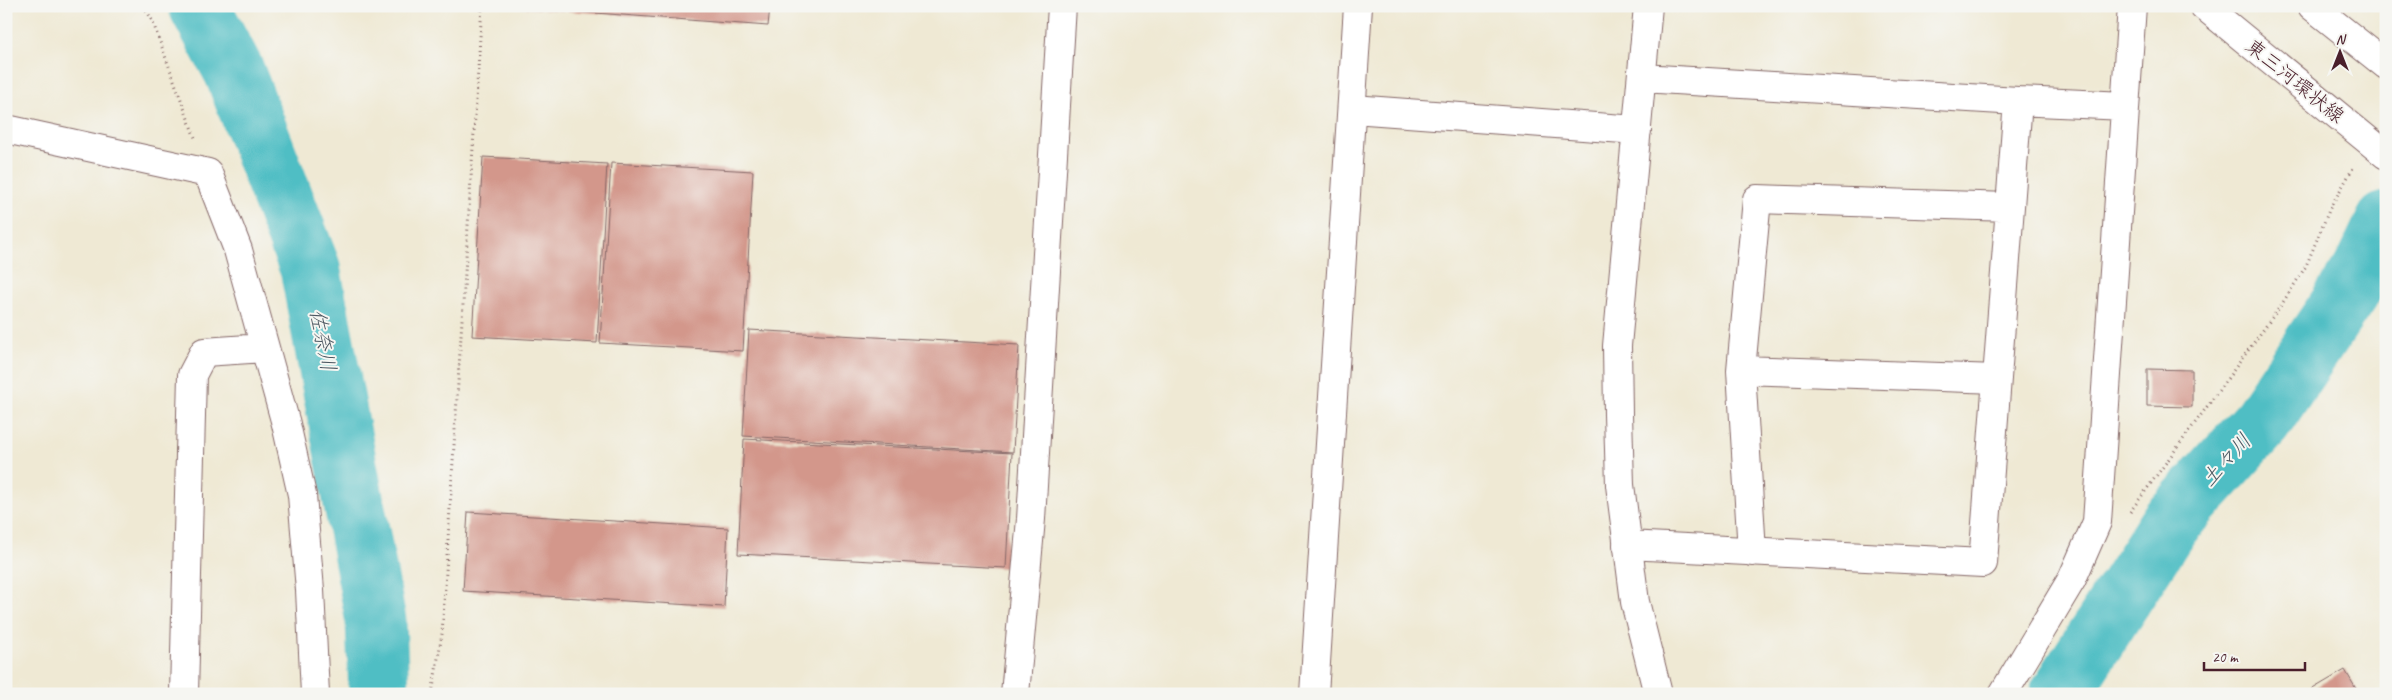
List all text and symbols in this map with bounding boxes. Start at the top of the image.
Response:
north arrow [2314,28,2364,78]
text: N [2336,31,2347,48]
street label: 東三河環状線 [2241,34,2349,128]
water label: 佐奈川 [304,307,342,373]
water label: 土々川 [2195,428,2257,492]
scale bar [2204,640,2306,672]
text: 20 m [2212,648,2239,667]

